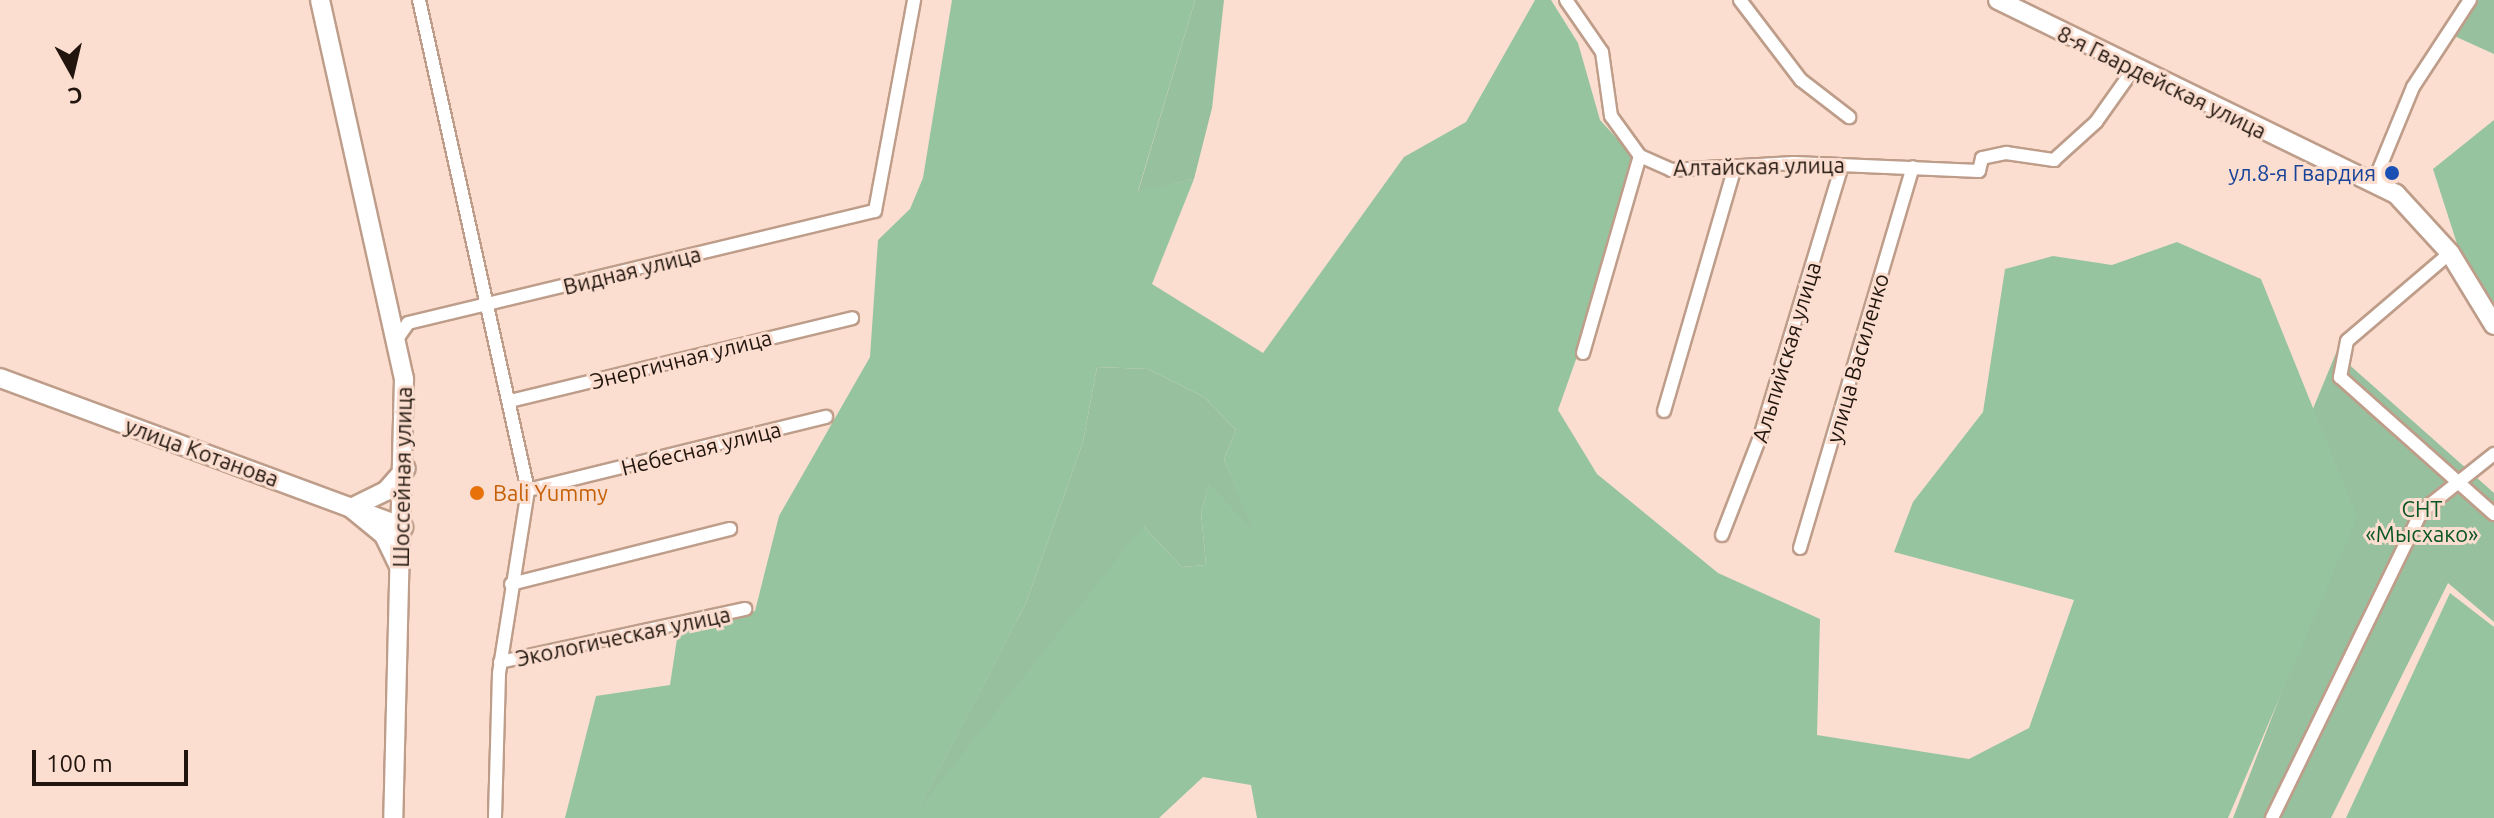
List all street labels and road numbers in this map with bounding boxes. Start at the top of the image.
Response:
street label: 8-я Гвардейская улица [2053,20,2271,144]
street label: Алтайская улица [1673,151,1845,181]
street label: Видная улица [560,240,704,300]
street label: Альпийская улица [1746,258,1826,446]
street label: улица Василенко [1820,270,1894,446]
street label: Энергичная улица [588,324,774,394]
street label: Шоссейная улица [387,386,417,568]
street label: улица Котанова [122,412,282,492]
street label: Небесная улица [618,415,784,481]
street label: Экологическая улица [513,600,733,672]

